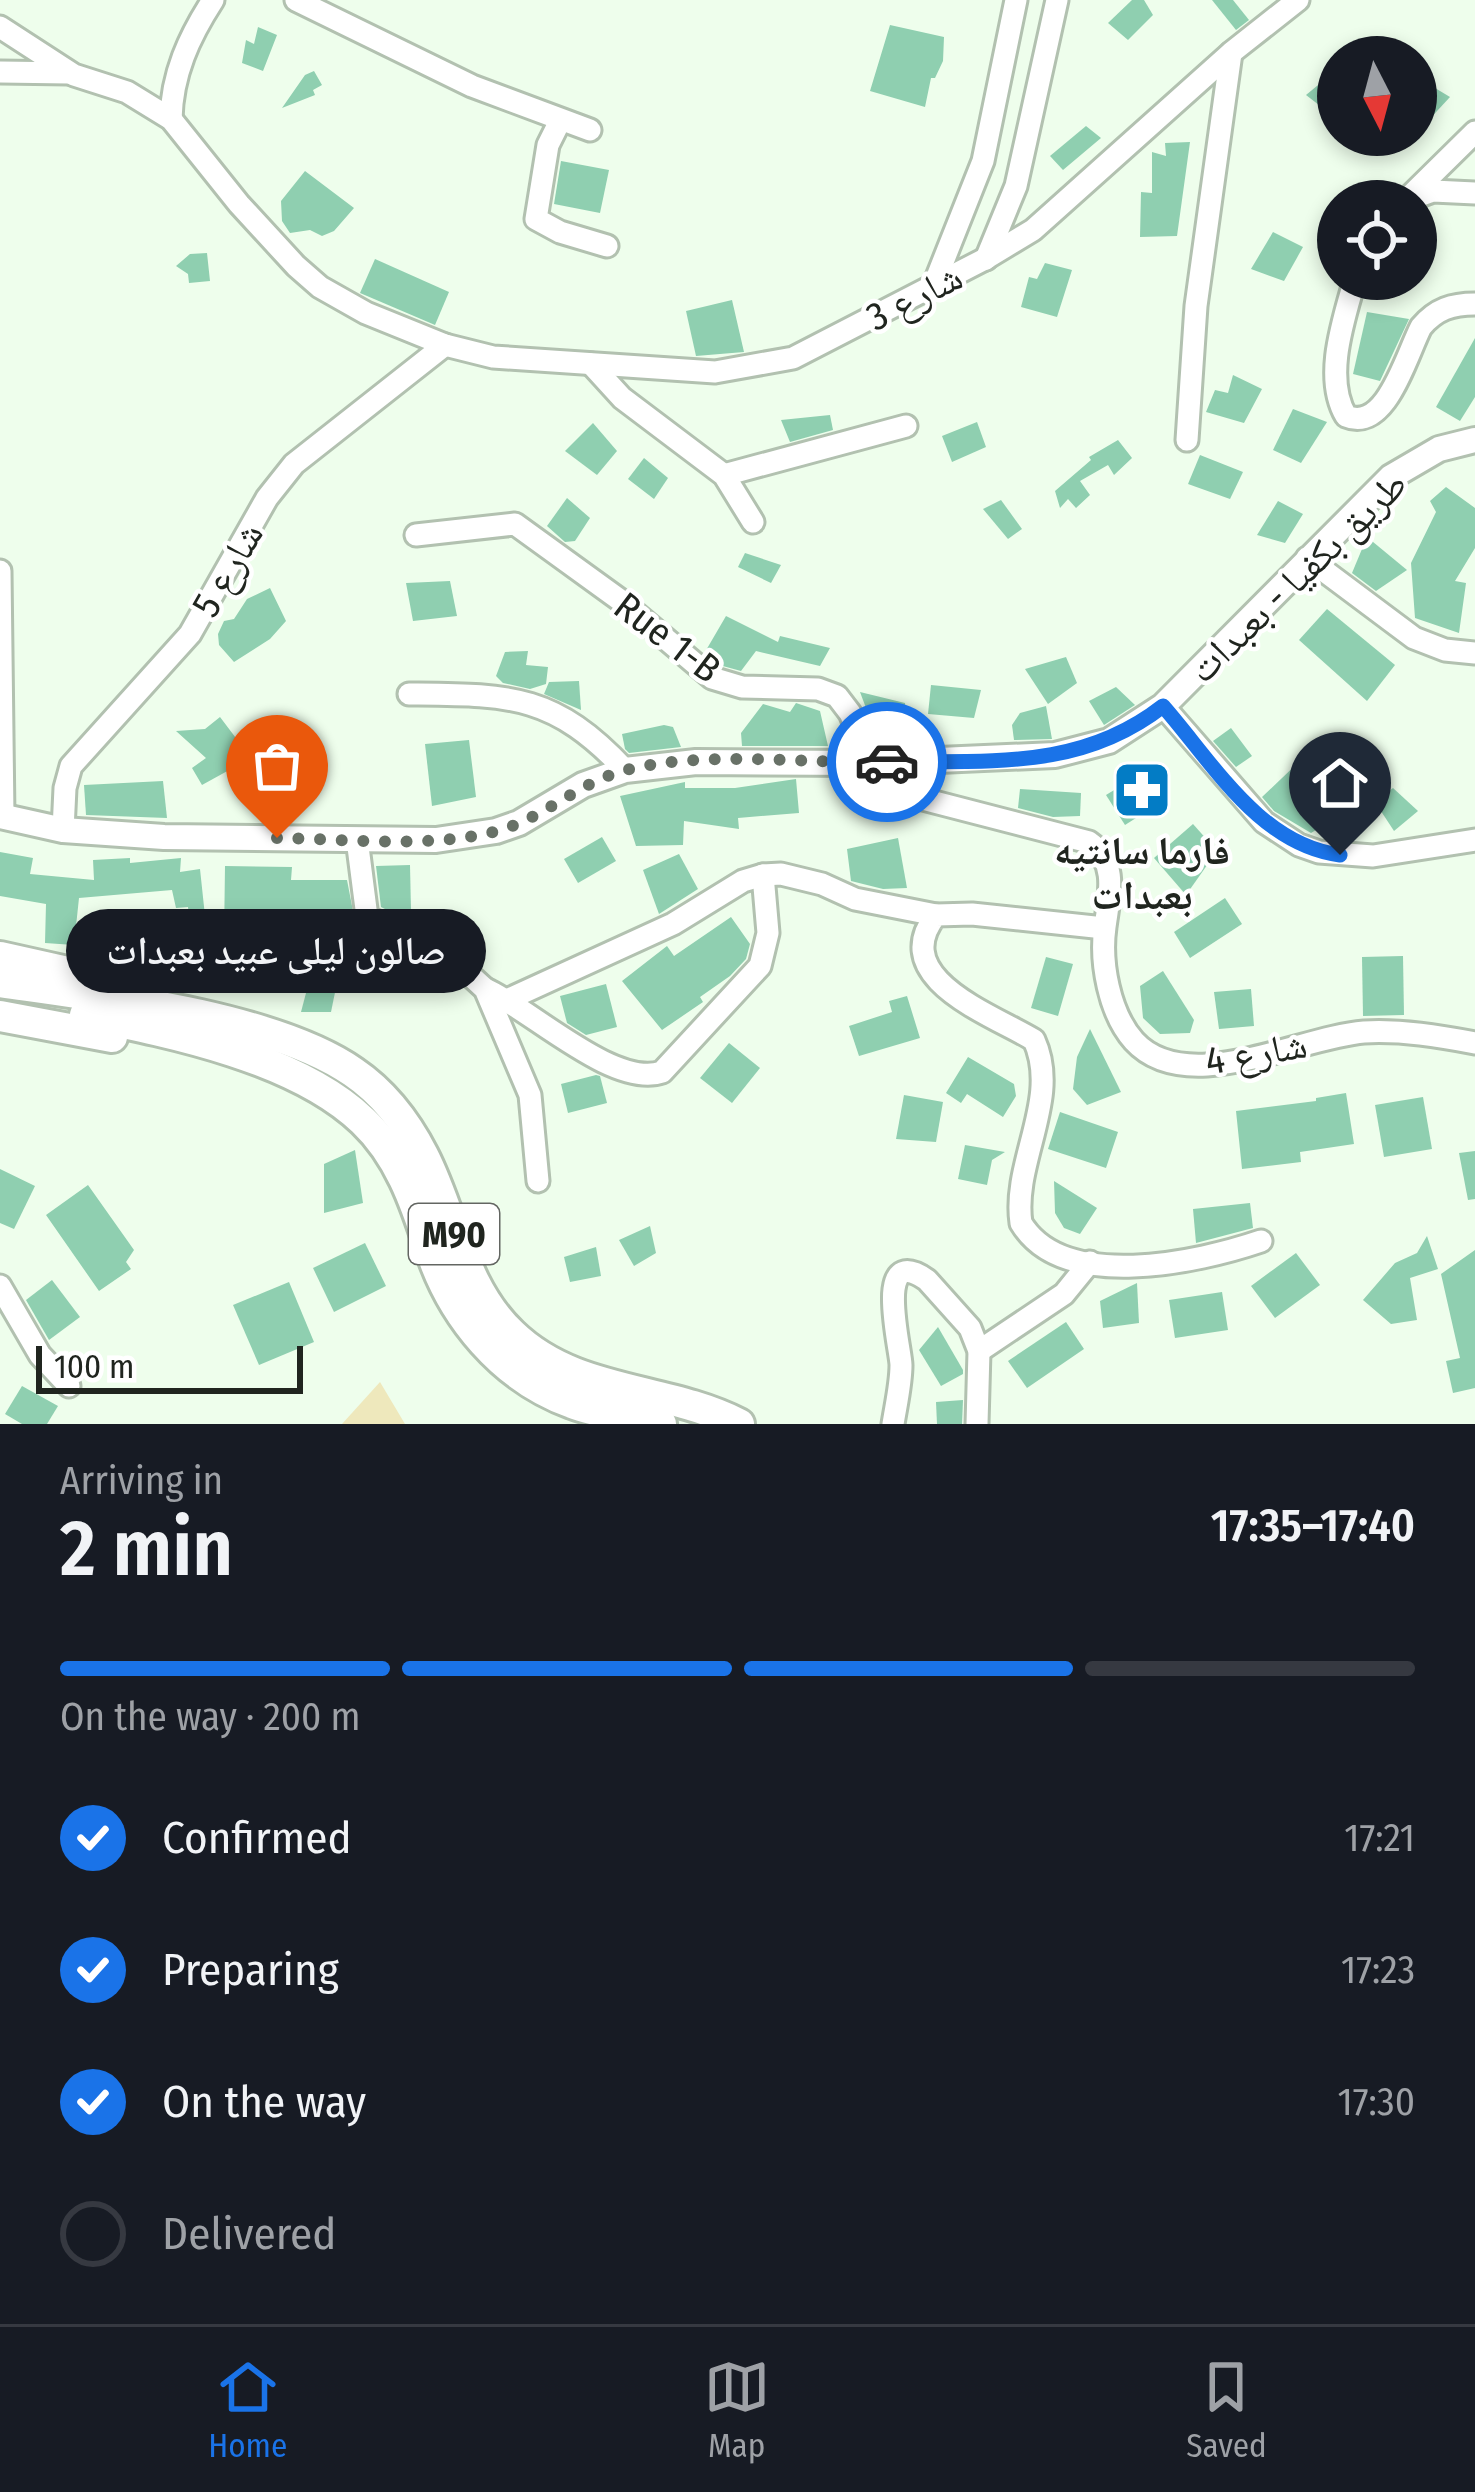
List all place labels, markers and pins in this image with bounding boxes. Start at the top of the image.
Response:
pin [226,715,328,838]
pin [1289,732,1391,855]
pharmacy icon: فارما سانتيه بعبدات [1111,759,1173,821]
place label: فارما سانتيه بعبدات [1054,828,1230,919]
callout: صالون ليلى عبيد بعبدات [67,910,487,994]

